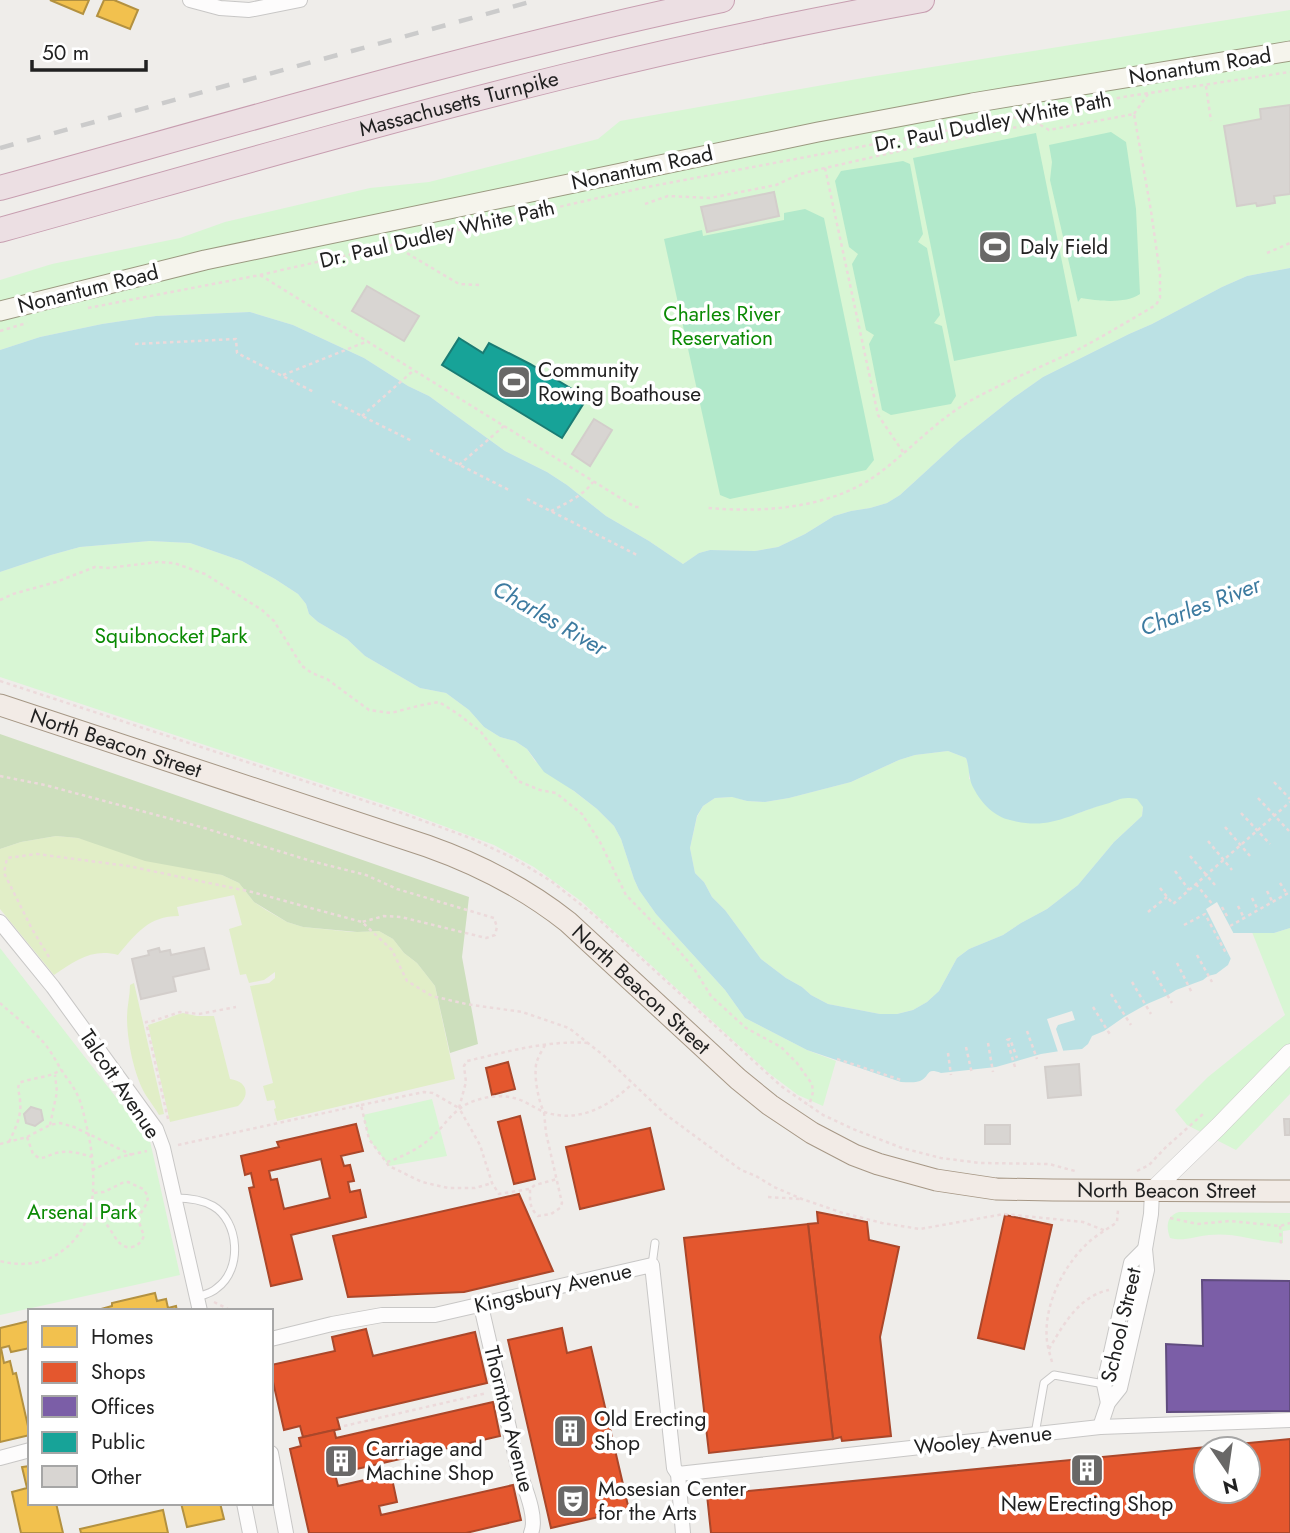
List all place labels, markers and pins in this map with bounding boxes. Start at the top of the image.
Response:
sports icon: Daly Field [976,228,1014,266]
place label: Daly Field [1020,232,1108,262]
place label: Community Rowing Boathouse [538,355,701,409]
sports icon: Community Rowing Boathouse [495,363,533,401]
place label: Old Erecting Shop [594,1404,706,1458]
building icon: Old Erecting Shop [551,1412,589,1450]
place label: Carriage and Machine Shop [366,1434,494,1488]
building icon: Carriage and Machine Shop [322,1442,360,1480]
building icon: New Erecting Shop [1068,1451,1106,1489]
place label: Mosesian Center for the Arts [598,1474,747,1528]
theatre icon: Mosesian Center for the Arts [554,1482,592,1520]
place label: New Erecting Shop [1001,1489,1173,1519]

